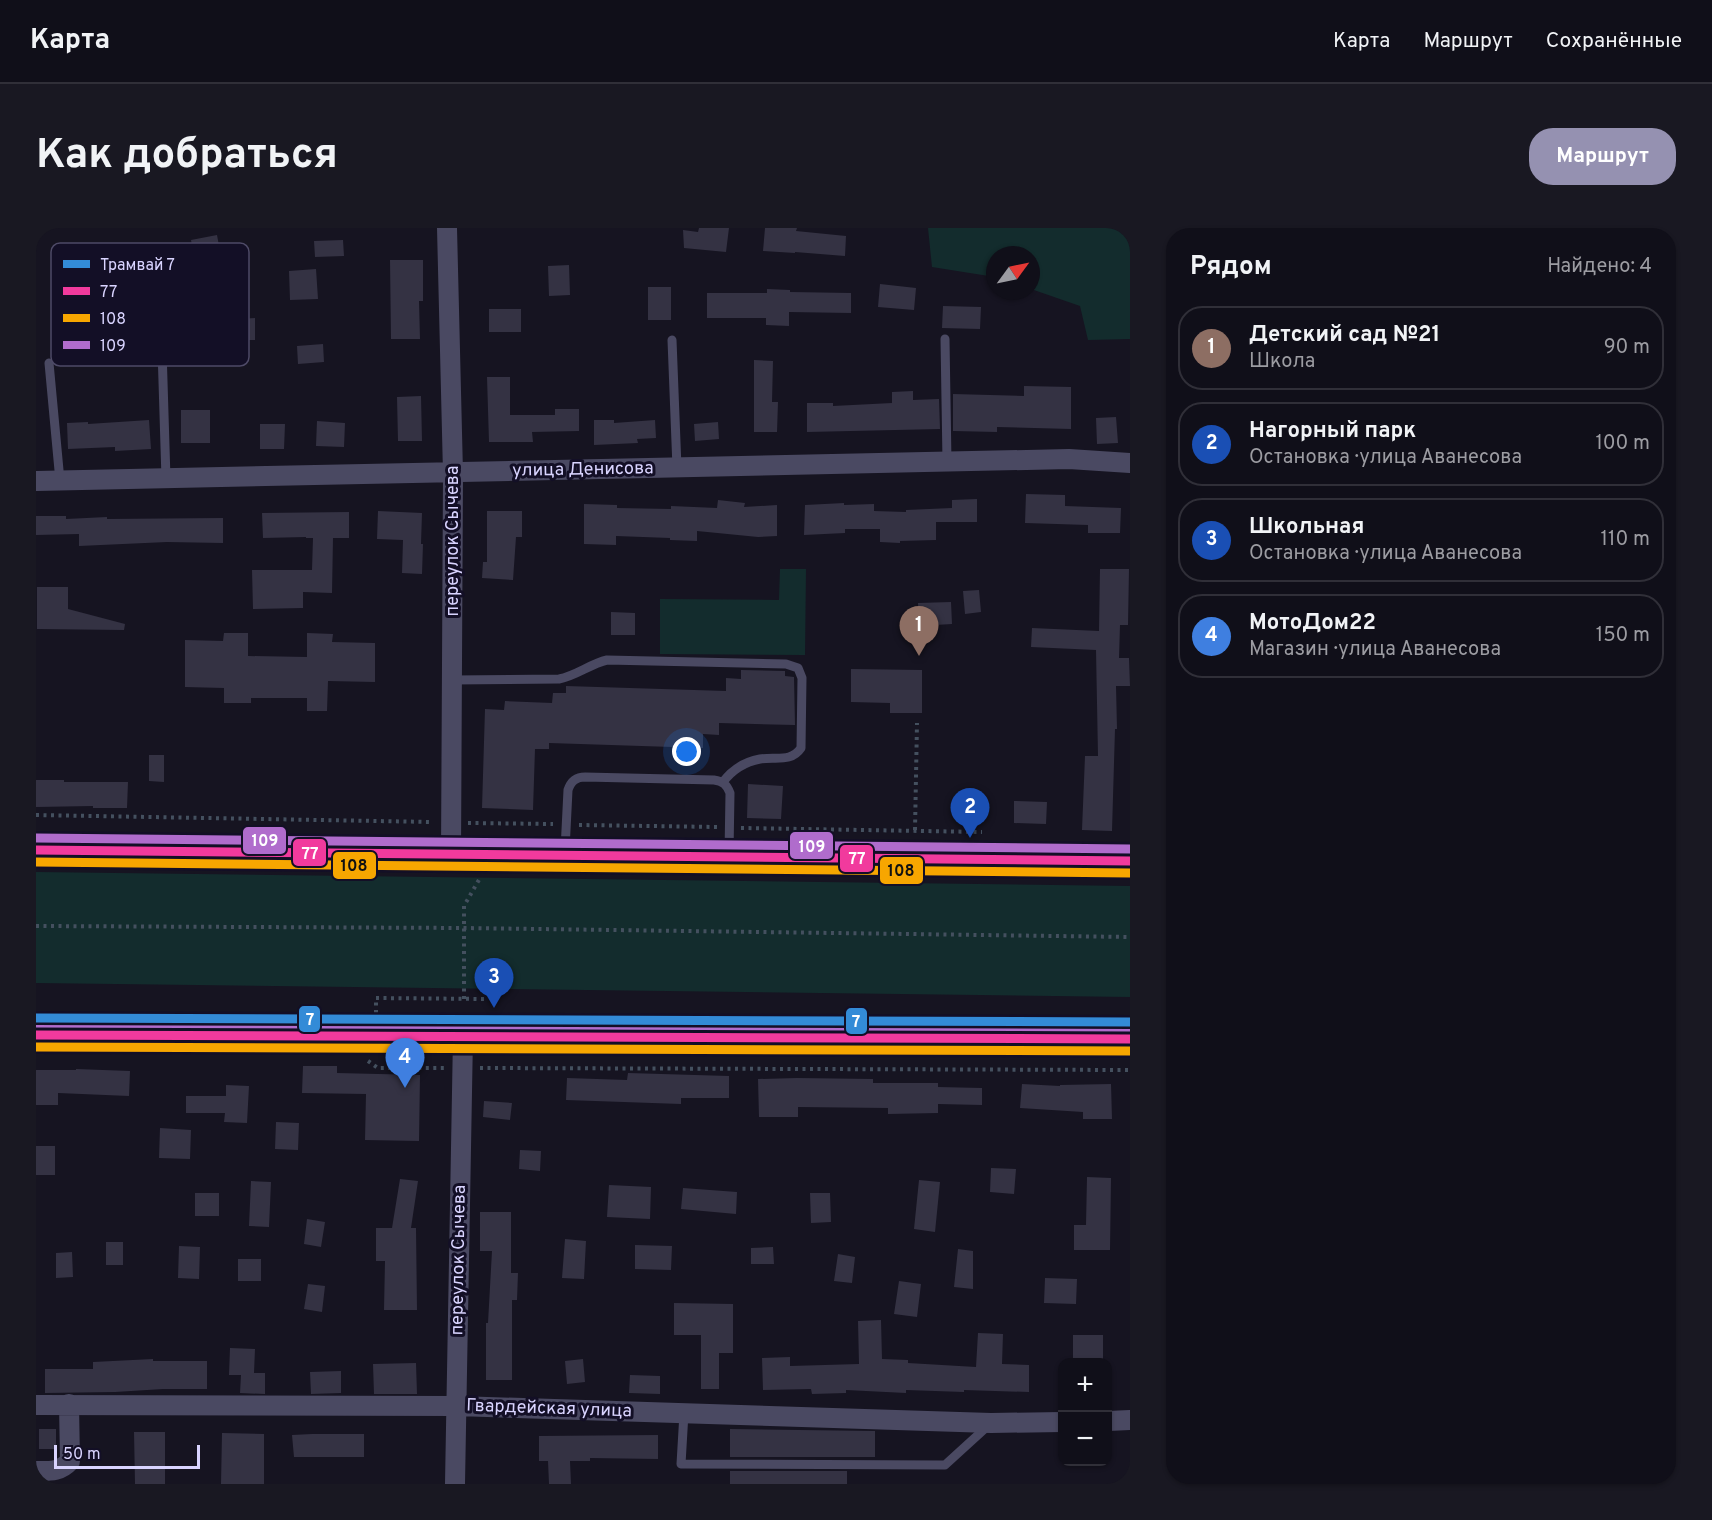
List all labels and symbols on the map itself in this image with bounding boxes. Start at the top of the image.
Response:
legend [51,243,249,366]
north arrow [986,246,1040,300]
text: Трамвай 7 [100,256,175,276]
text: 77 [100,283,117,303]
text: 108 [100,310,126,330]
text: 109 [100,337,126,357]
street label: улица Денисова [512,457,654,483]
street label: переулок Сычева [442,466,465,616]
pin: 1 [900,606,938,656]
your location [672,737,701,766]
pin: 2 [950,788,990,838]
line badge: 109 [242,826,287,855]
line badge: 109 [789,831,834,860]
text: 109 [252,832,278,852]
line badge: 77 [292,838,327,867]
text: 109 [799,838,825,858]
line badge: 77 [839,844,874,873]
text: 77 [301,845,319,865]
text: 77 [848,850,866,870]
line badge: 108 [332,851,377,880]
line badge: 108 [879,856,924,885]
text: 108 [341,857,367,877]
text: 108 [888,862,914,882]
pin: 3 [474,958,514,1008]
line badge: 7 [298,1005,321,1033]
line badge: 7 [845,1007,868,1035]
text: 7 [306,1011,314,1031]
text: 7 [852,1013,860,1033]
pin: 4 [386,1038,424,1088]
street label: переулок Сычева [446,1184,472,1336]
street label: Гвардейская улица [466,1395,632,1423]
scale bar [54,1442,200,1470]

